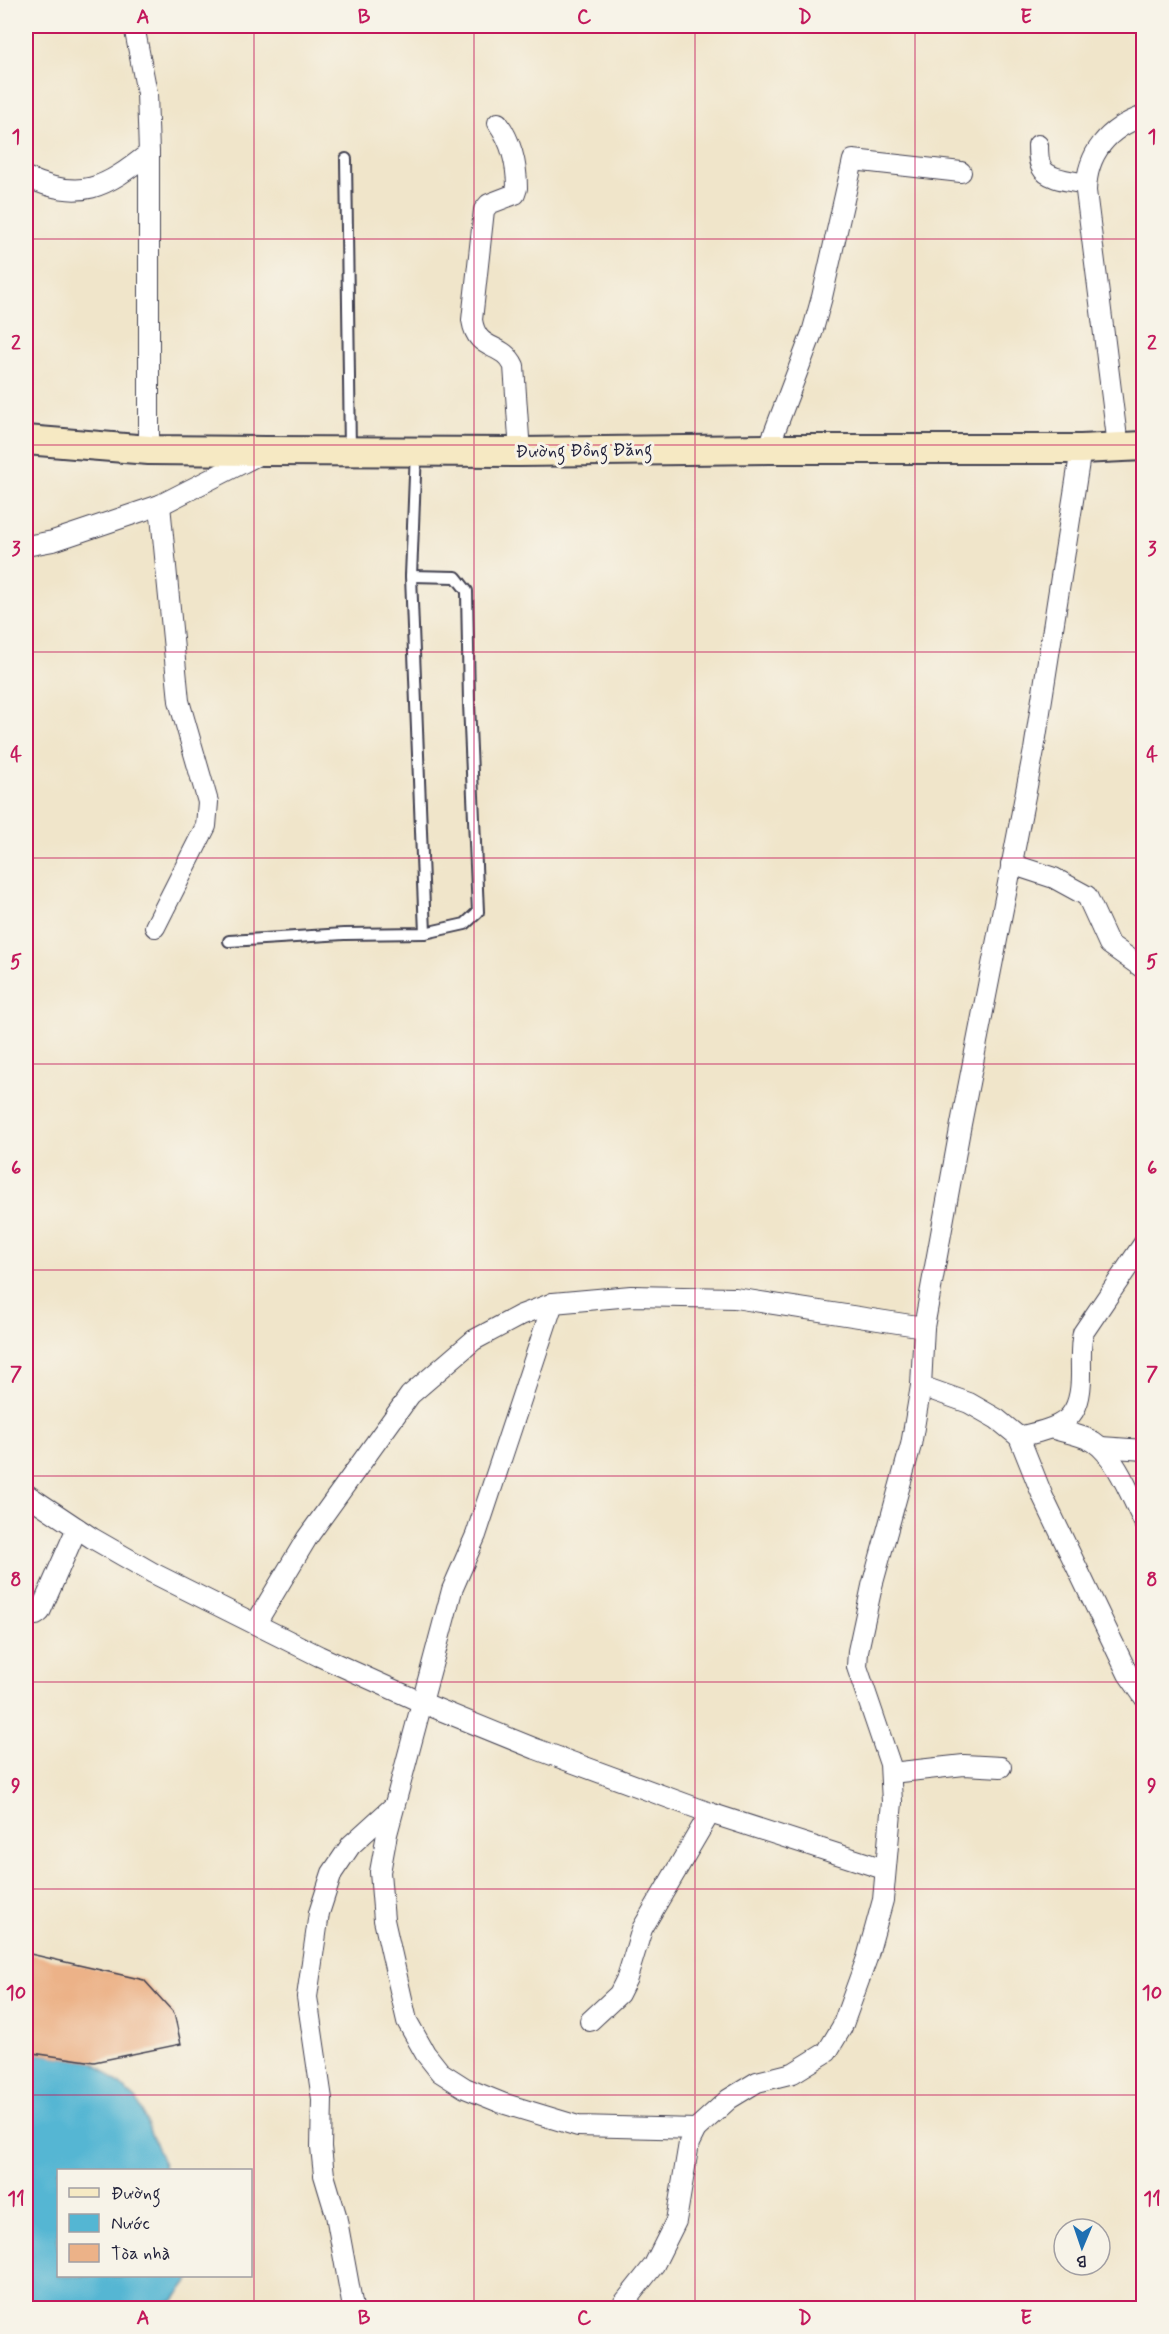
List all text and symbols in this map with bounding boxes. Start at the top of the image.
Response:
text: A [136,4,150,31]
text: B [358,4,371,31]
text: C [577,4,592,31]
text: D [798,4,812,31]
text: E [1020,4,1032,31]
text: 1 [12,124,20,151]
text: 1 [1148,124,1156,151]
text: 2 [11,330,21,357]
text: 2 [1147,330,1157,357]
street label: Đường Đồng Đăng [516,438,652,466]
text: 3 [11,536,21,563]
text: 3 [1147,536,1157,563]
text: 4 [10,742,22,769]
text: 4 [1146,742,1158,769]
text: 5 [10,949,22,976]
text: 5 [1146,949,1158,976]
text: 6 [11,1155,21,1182]
text: 6 [1147,1155,1157,1182]
text: 7 [10,1361,22,1388]
text: 7 [1146,1361,1158,1388]
text: 8 [10,1567,22,1594]
text: 8 [1146,1567,1158,1594]
text: 9 [11,1773,21,1800]
text: 9 [1147,1773,1157,1800]
text: 10 [6,1980,26,2007]
text: 10 [1142,1980,1162,2007]
legend [57,2169,252,2277]
text: Đường [111,2182,161,2208]
text: 11 [7,2186,25,2213]
text: 11 [1143,2186,1161,2213]
text: Nước [111,2212,150,2236]
north arrow [1052,2217,1112,2277]
text: Tòa nhà [111,2242,170,2266]
text: B [1076,2250,1087,2271]
text: A [136,2305,150,2332]
text: B [358,2305,371,2332]
text: C [577,2305,592,2332]
text: D [798,2305,812,2332]
text: E [1020,2305,1032,2332]

